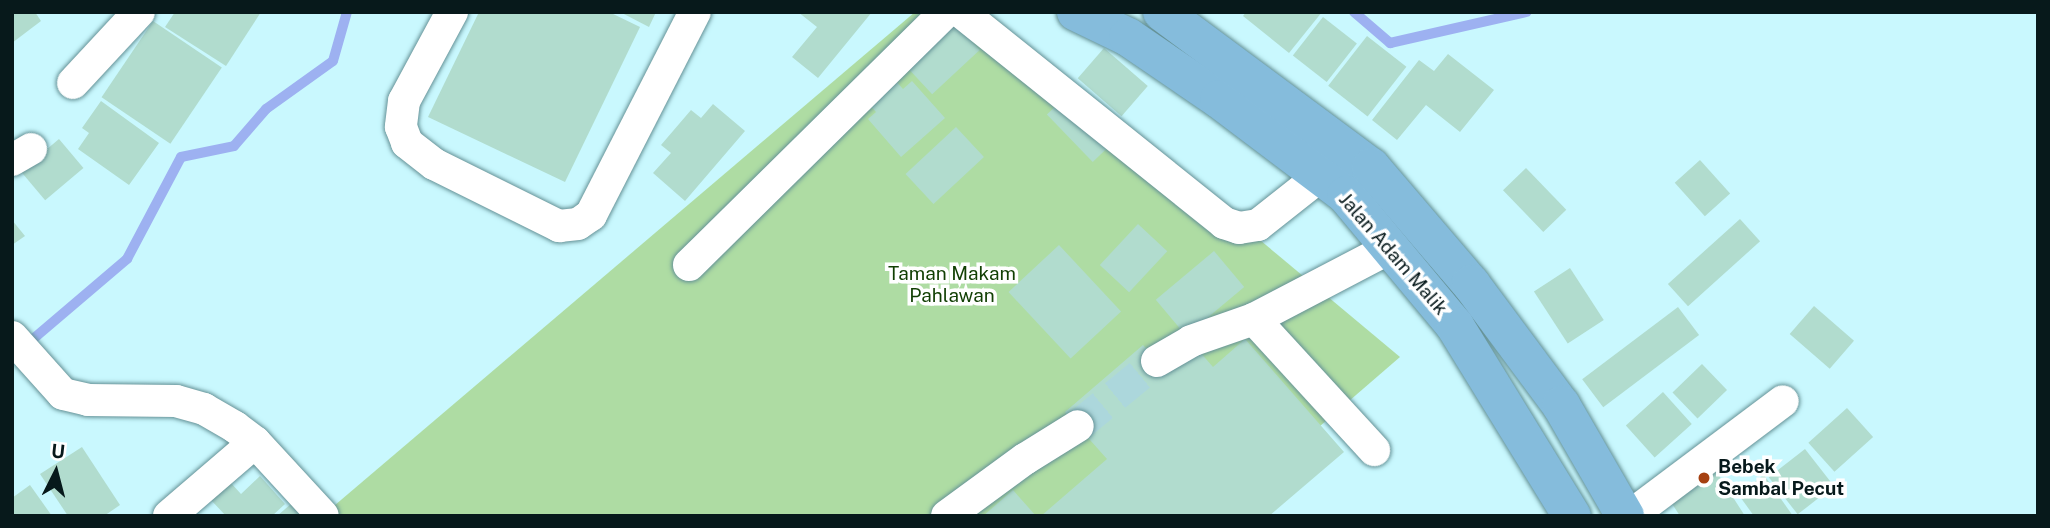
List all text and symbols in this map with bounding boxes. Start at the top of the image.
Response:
street label: Jalan Adam Malik [1334,188,1452,320]
park label: Taman Makam Pahlawan [888,263,1016,307]
north arrow [21,437,91,507]
text: U [50,439,66,463]
place label: Bebek Sambal Pecut [1718,456,1844,500]
marker: Bebek Sambal Pecut [1696,470,1712,486]

